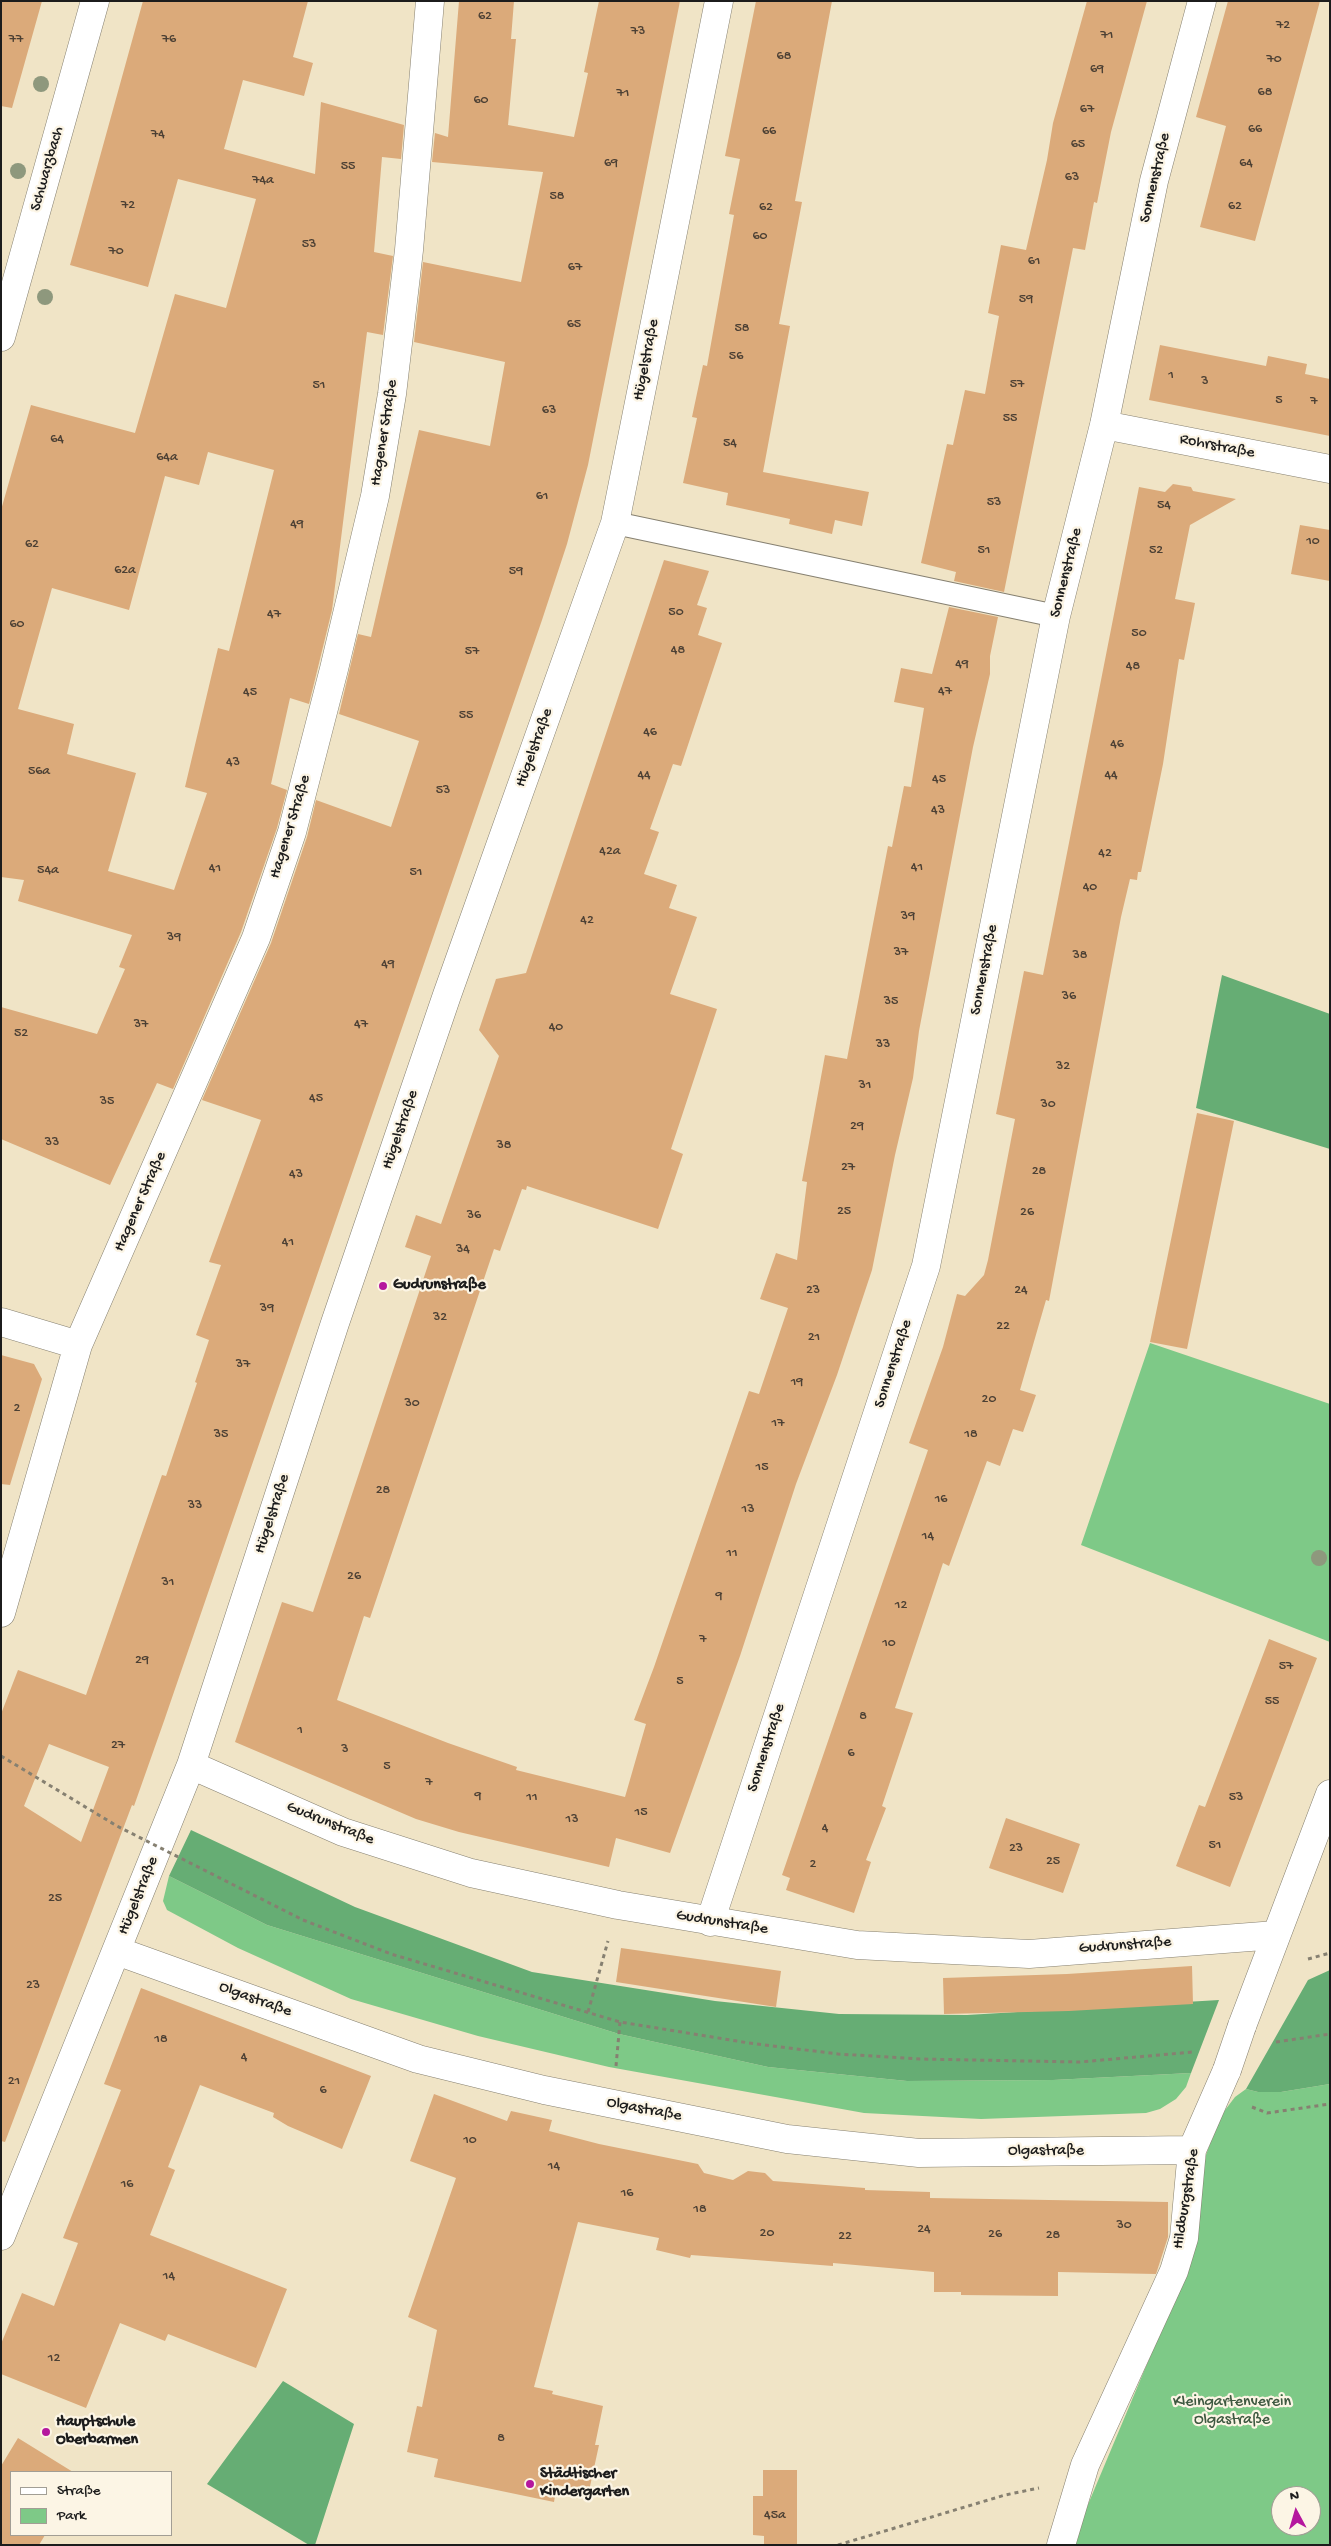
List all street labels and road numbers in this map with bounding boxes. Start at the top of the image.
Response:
street label: Schwarzbach [27,125,69,213]
street label: Sonnenstraße [1136,131,1176,225]
street label: Hügelstraße [630,318,664,402]
street label: Hagener Straße [367,379,403,487]
street label: Rohrstraße [1178,430,1256,464]
street label: Sonnenstraße [1047,526,1087,620]
street label: Hügelstraße [512,706,558,790]
street label: Hagener Straße [266,773,316,881]
street label: Sonnenstraße [967,923,1003,1017]
street label: Hügelstraße [378,1088,424,1172]
street label: Hagener Straße [110,1149,172,1255]
street label: Sonnenstraße [871,1317,917,1411]
street label: Hügelstraße [251,1472,295,1556]
street label: Sonnenstraße [744,1701,790,1795]
street label: Gudrunstraße [283,1798,377,1850]
street label: Hügelstraße [115,1854,163,1938]
street label: Gudrunstraße [675,1906,769,1940]
street label: Gudrunstraße [1078,1933,1172,1959]
street label: Olgastraße [216,1978,294,2022]
street label: Olgastraße [605,2093,683,2127]
street label: Olgastraße [1008,2142,1084,2162]
street label: Hildburgstraße [1170,2148,1204,2250]

